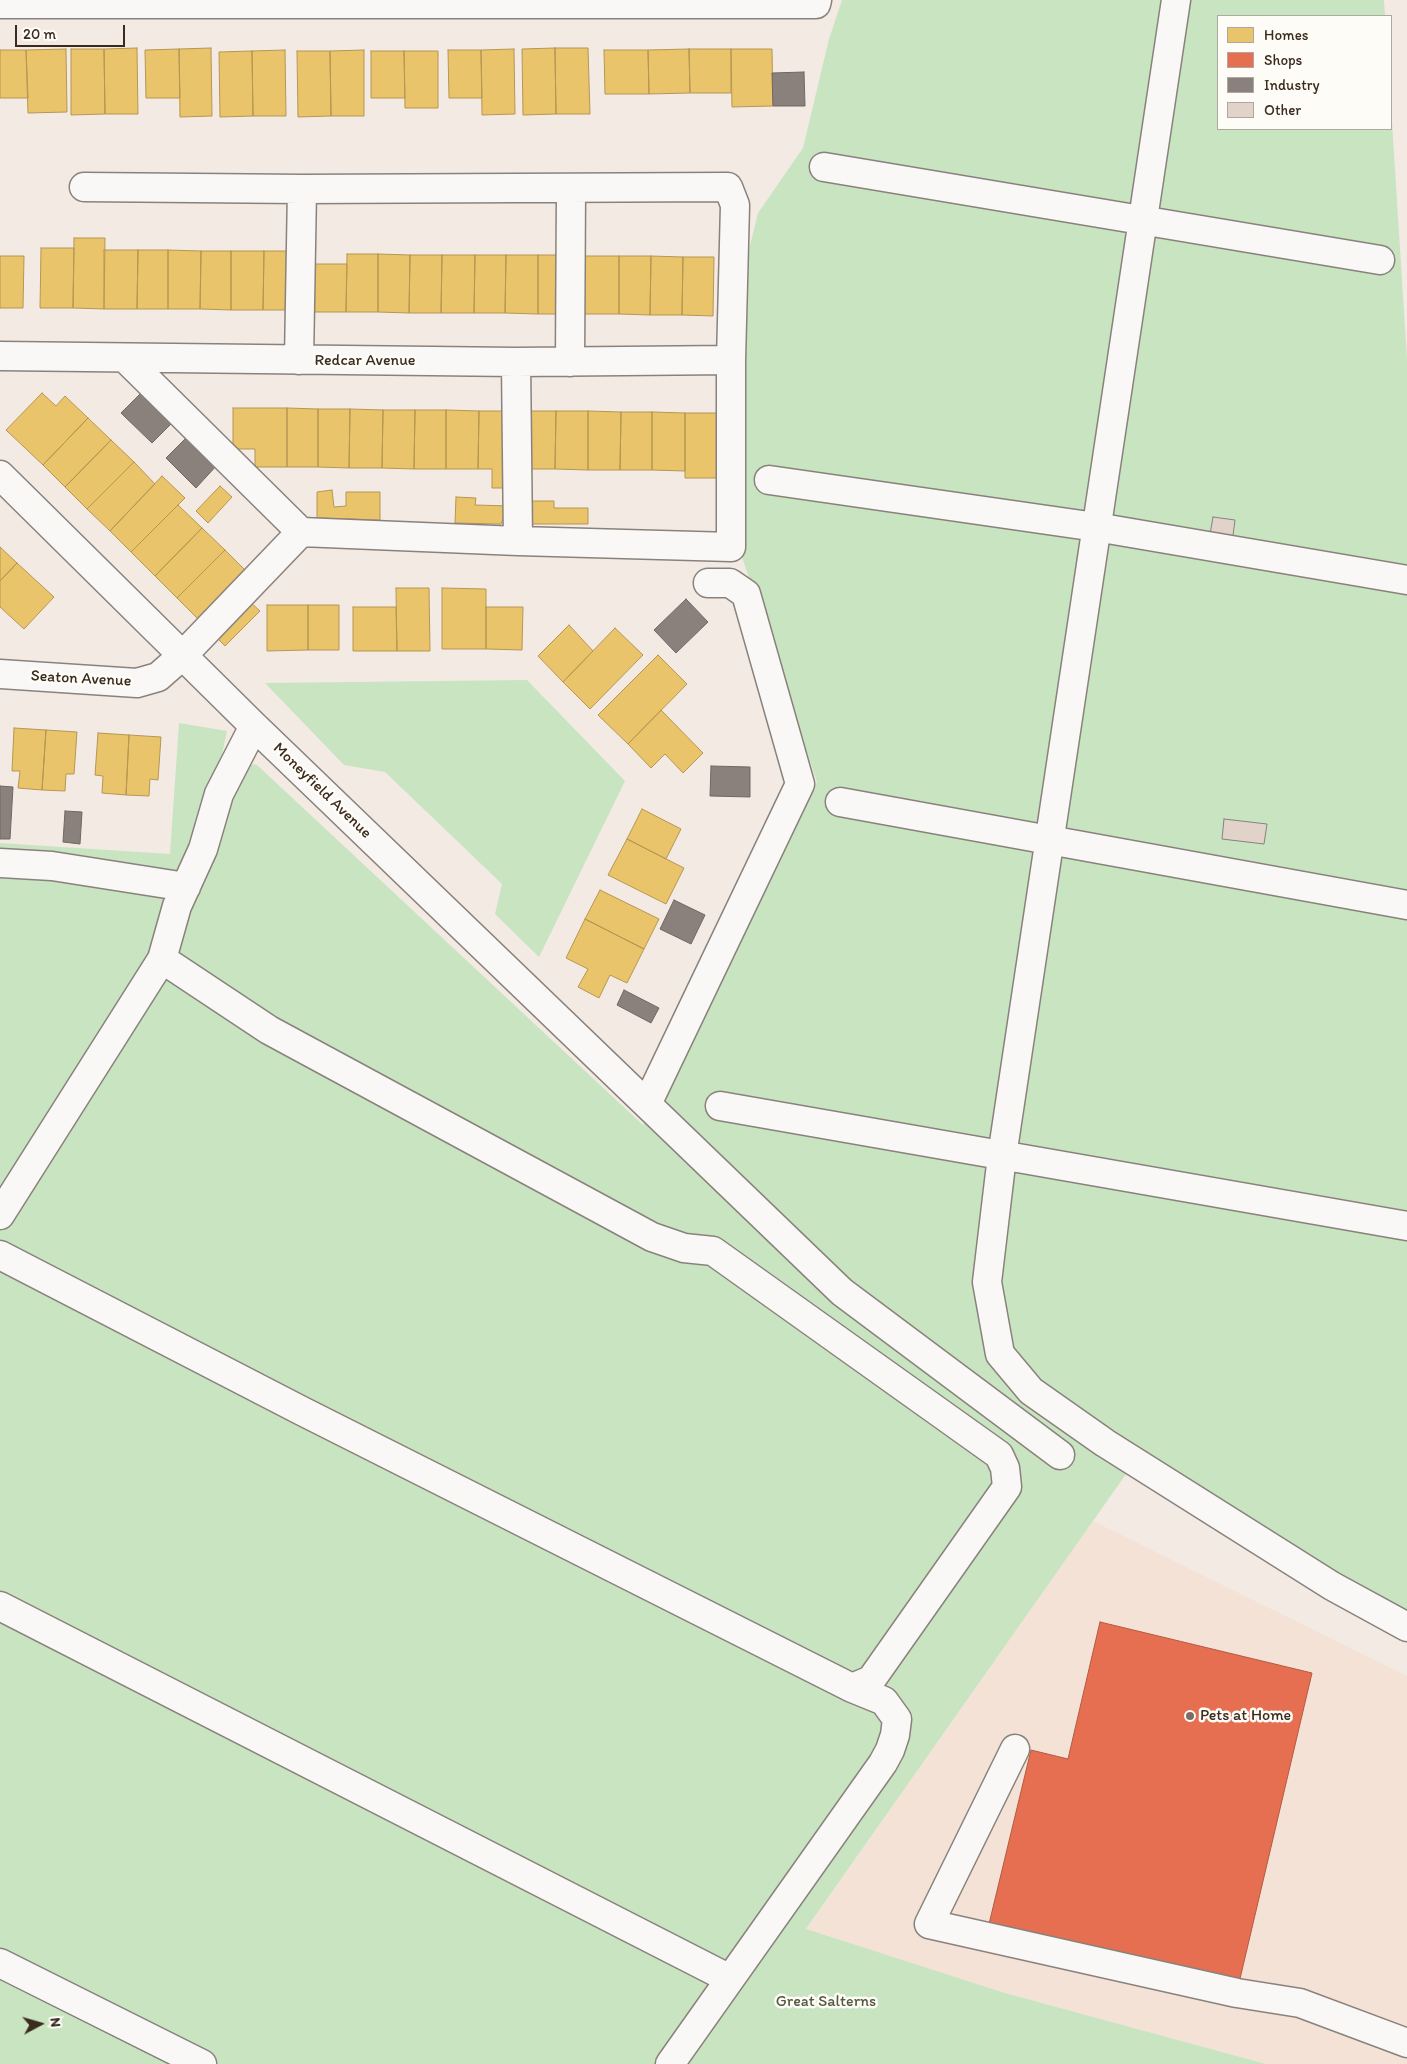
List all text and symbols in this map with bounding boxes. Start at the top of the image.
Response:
scale bar [18,15,128,47]
legend [1217,15,1392,130]
text: 20 m [23,25,56,43]
text: Homes [1264,26,1308,44]
text: Shops [1264,51,1302,69]
text: Industry [1264,76,1320,94]
text: Other [1264,101,1301,119]
street label: Redcar Avenue [314,351,416,371]
street label: Seaton Avenue [30,667,132,691]
street label: Moneyfield Avenue [269,739,375,843]
place label: Pets at Home [1200,1706,1291,1726]
marker: Pets at Home [1184,1710,1196,1722]
park label: Great Salterns [776,1992,876,2012]
north arrow [15,1999,65,2049]
text: N [46,2017,64,2028]

